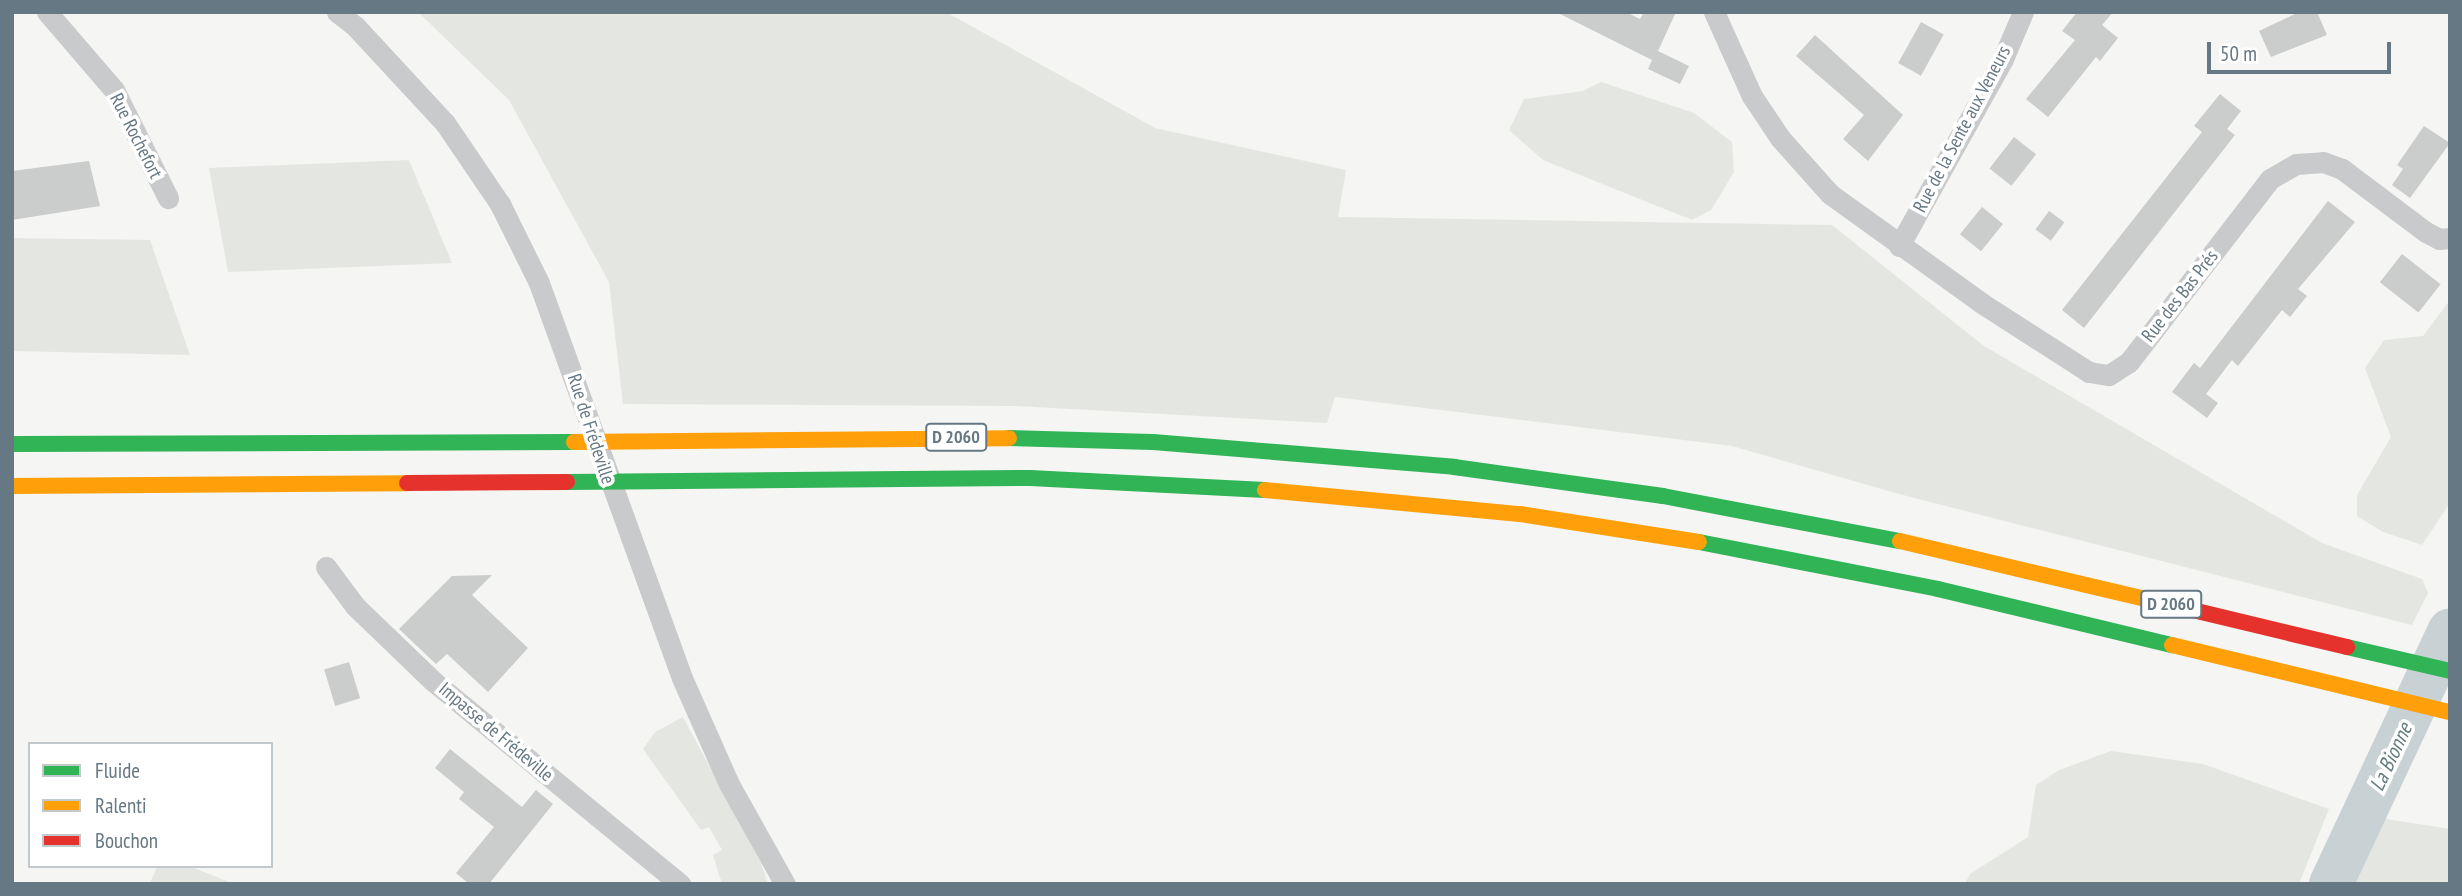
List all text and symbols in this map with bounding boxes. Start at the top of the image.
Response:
scale bar [2210,28,2394,72]
text: 50 m [2220,40,2257,67]
street label: Rue de la Sente aux Veneurs [1908,41,2016,217]
street label: Rue Rochefort [105,90,167,182]
street label: Rue des Bas Prés [2137,246,2223,346]
street label: Rue de Frédeville [563,371,619,487]
road number: D 2060 [925,422,988,452]
road number: D 2060 [2140,590,2202,618]
street label: Impasse de Frédeville [434,678,558,786]
water label: La Bionne [2364,719,2418,795]
legend [28,742,273,868]
text: Fluide [95,757,140,784]
text: Ralenti [95,792,147,819]
text: Bouchon [95,827,158,854]

